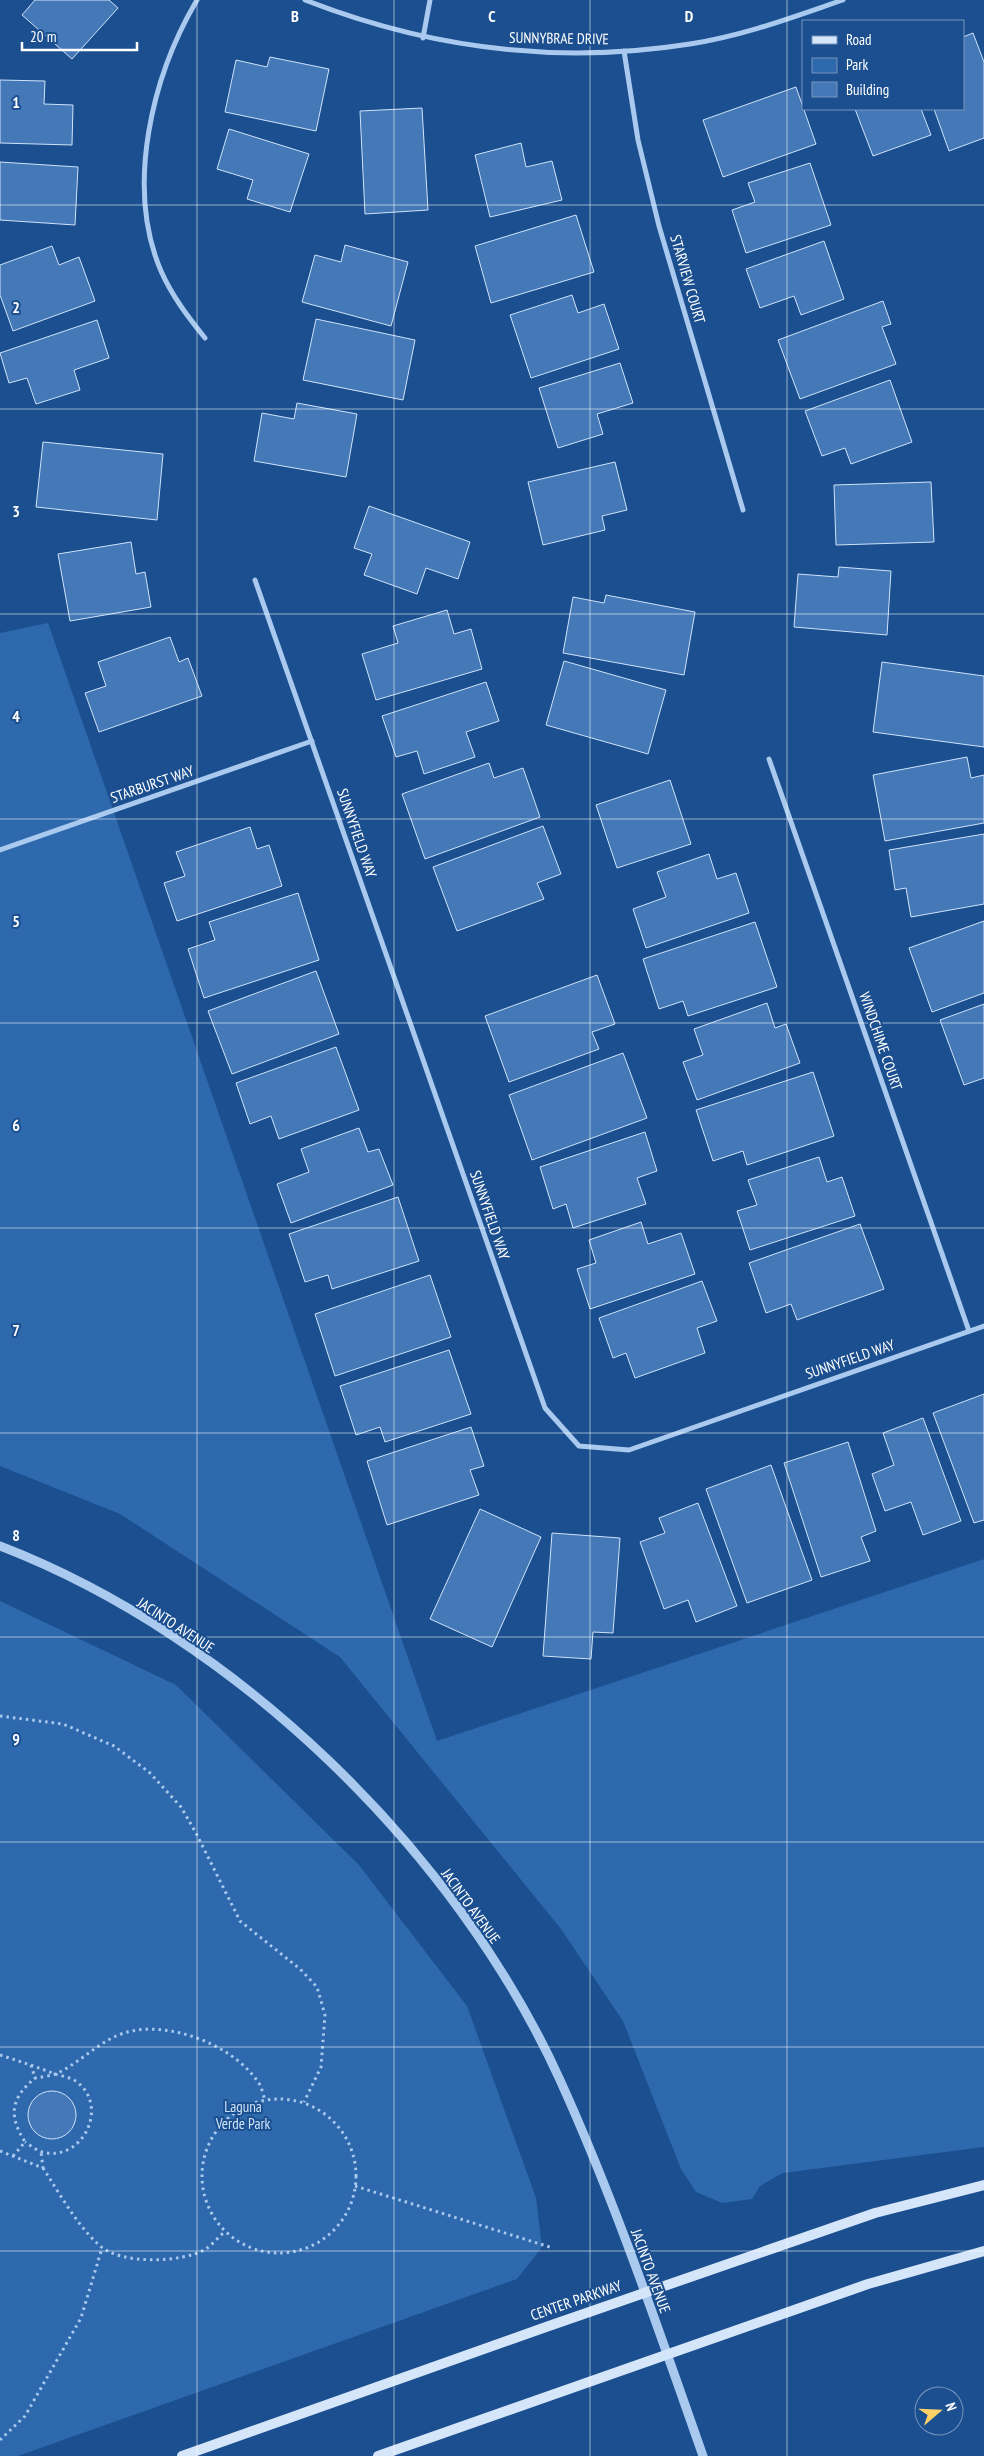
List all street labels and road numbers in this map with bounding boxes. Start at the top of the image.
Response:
street label: SUNNYBRAE DRIVE [509,28,609,48]
street label: STARVIEW COURT [666,232,710,326]
street label: STARBURST WAY [108,761,196,807]
street label: SUNNYFIELD WAY [333,786,381,880]
street label: WINDCHIME COURT [855,989,907,1093]
street label: SUNNYFIELD WAY [466,1168,514,1262]
street label: SUNNYFIELD WAY [803,1335,897,1383]
street label: JACINTO AVENUE [133,1592,218,1657]
street label: JACINTO AVENUE [437,1864,505,1947]
street label: JACINTO AVENUE [627,2225,675,2316]
street label: CENTER PARKWAY [528,2275,624,2324]

